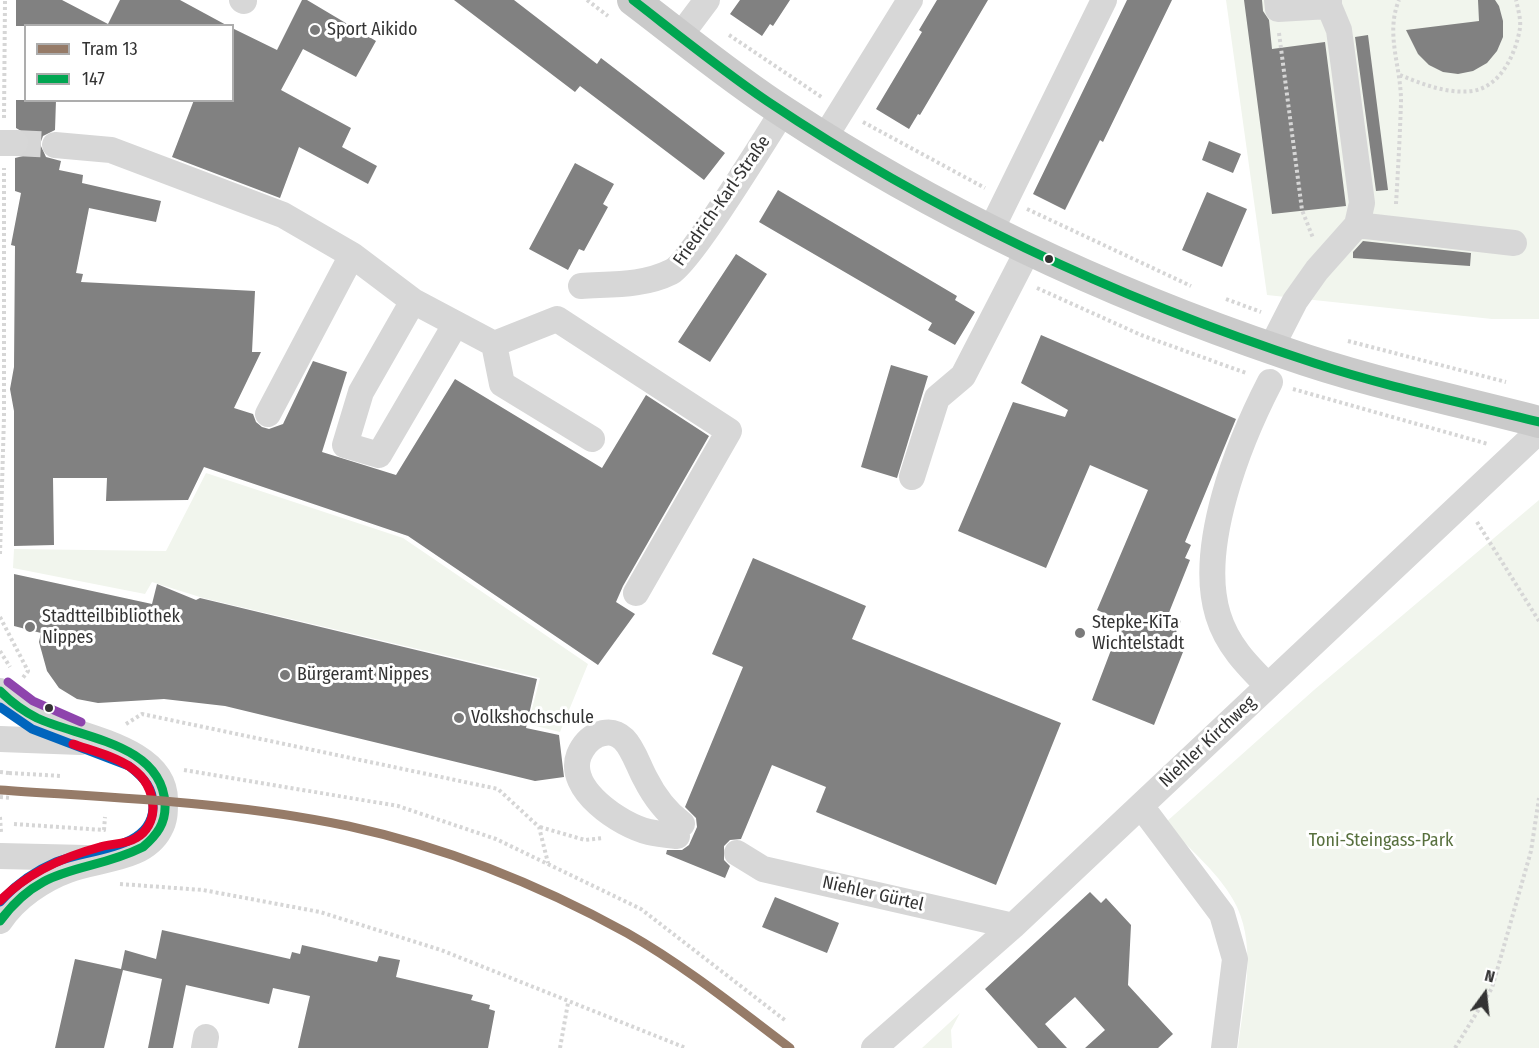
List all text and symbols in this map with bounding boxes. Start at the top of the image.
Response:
place label: Sport Aikido [327,19,417,41]
marker: Sport Aikido [308,23,322,37]
legend [24,24,234,102]
text: Tram 13 [82,38,138,60]
text: 147 [82,68,105,90]
street label: Friedrich-Karl-Straße [669,132,775,270]
unlabelled marker [1043,253,1055,265]
place label: Stadtteilbibliothek Nippes [42,606,180,648]
place label: Stepke-KiTa Wichtelstadt [1092,612,1184,654]
marker: Stadtteilbibliothek Nippes [23,620,37,634]
marker: Stepke-KiTa Wichtelstadt [1073,626,1087,640]
place label: Bürgeramt Nippes [297,664,429,686]
marker: Bürgeramt Nippes [278,668,292,682]
street label: Niehler Kirchweg [1155,692,1261,792]
unlabelled marker [43,702,55,714]
place label: Volkshochschule [471,707,594,729]
marker: Volkshochschule [452,711,466,725]
park label: Toni-Steingass-Park [1309,830,1453,852]
street label: Niehler Gürtel [820,872,926,916]
north arrow [1455,964,1515,1024]
text: N [1483,966,1497,987]

